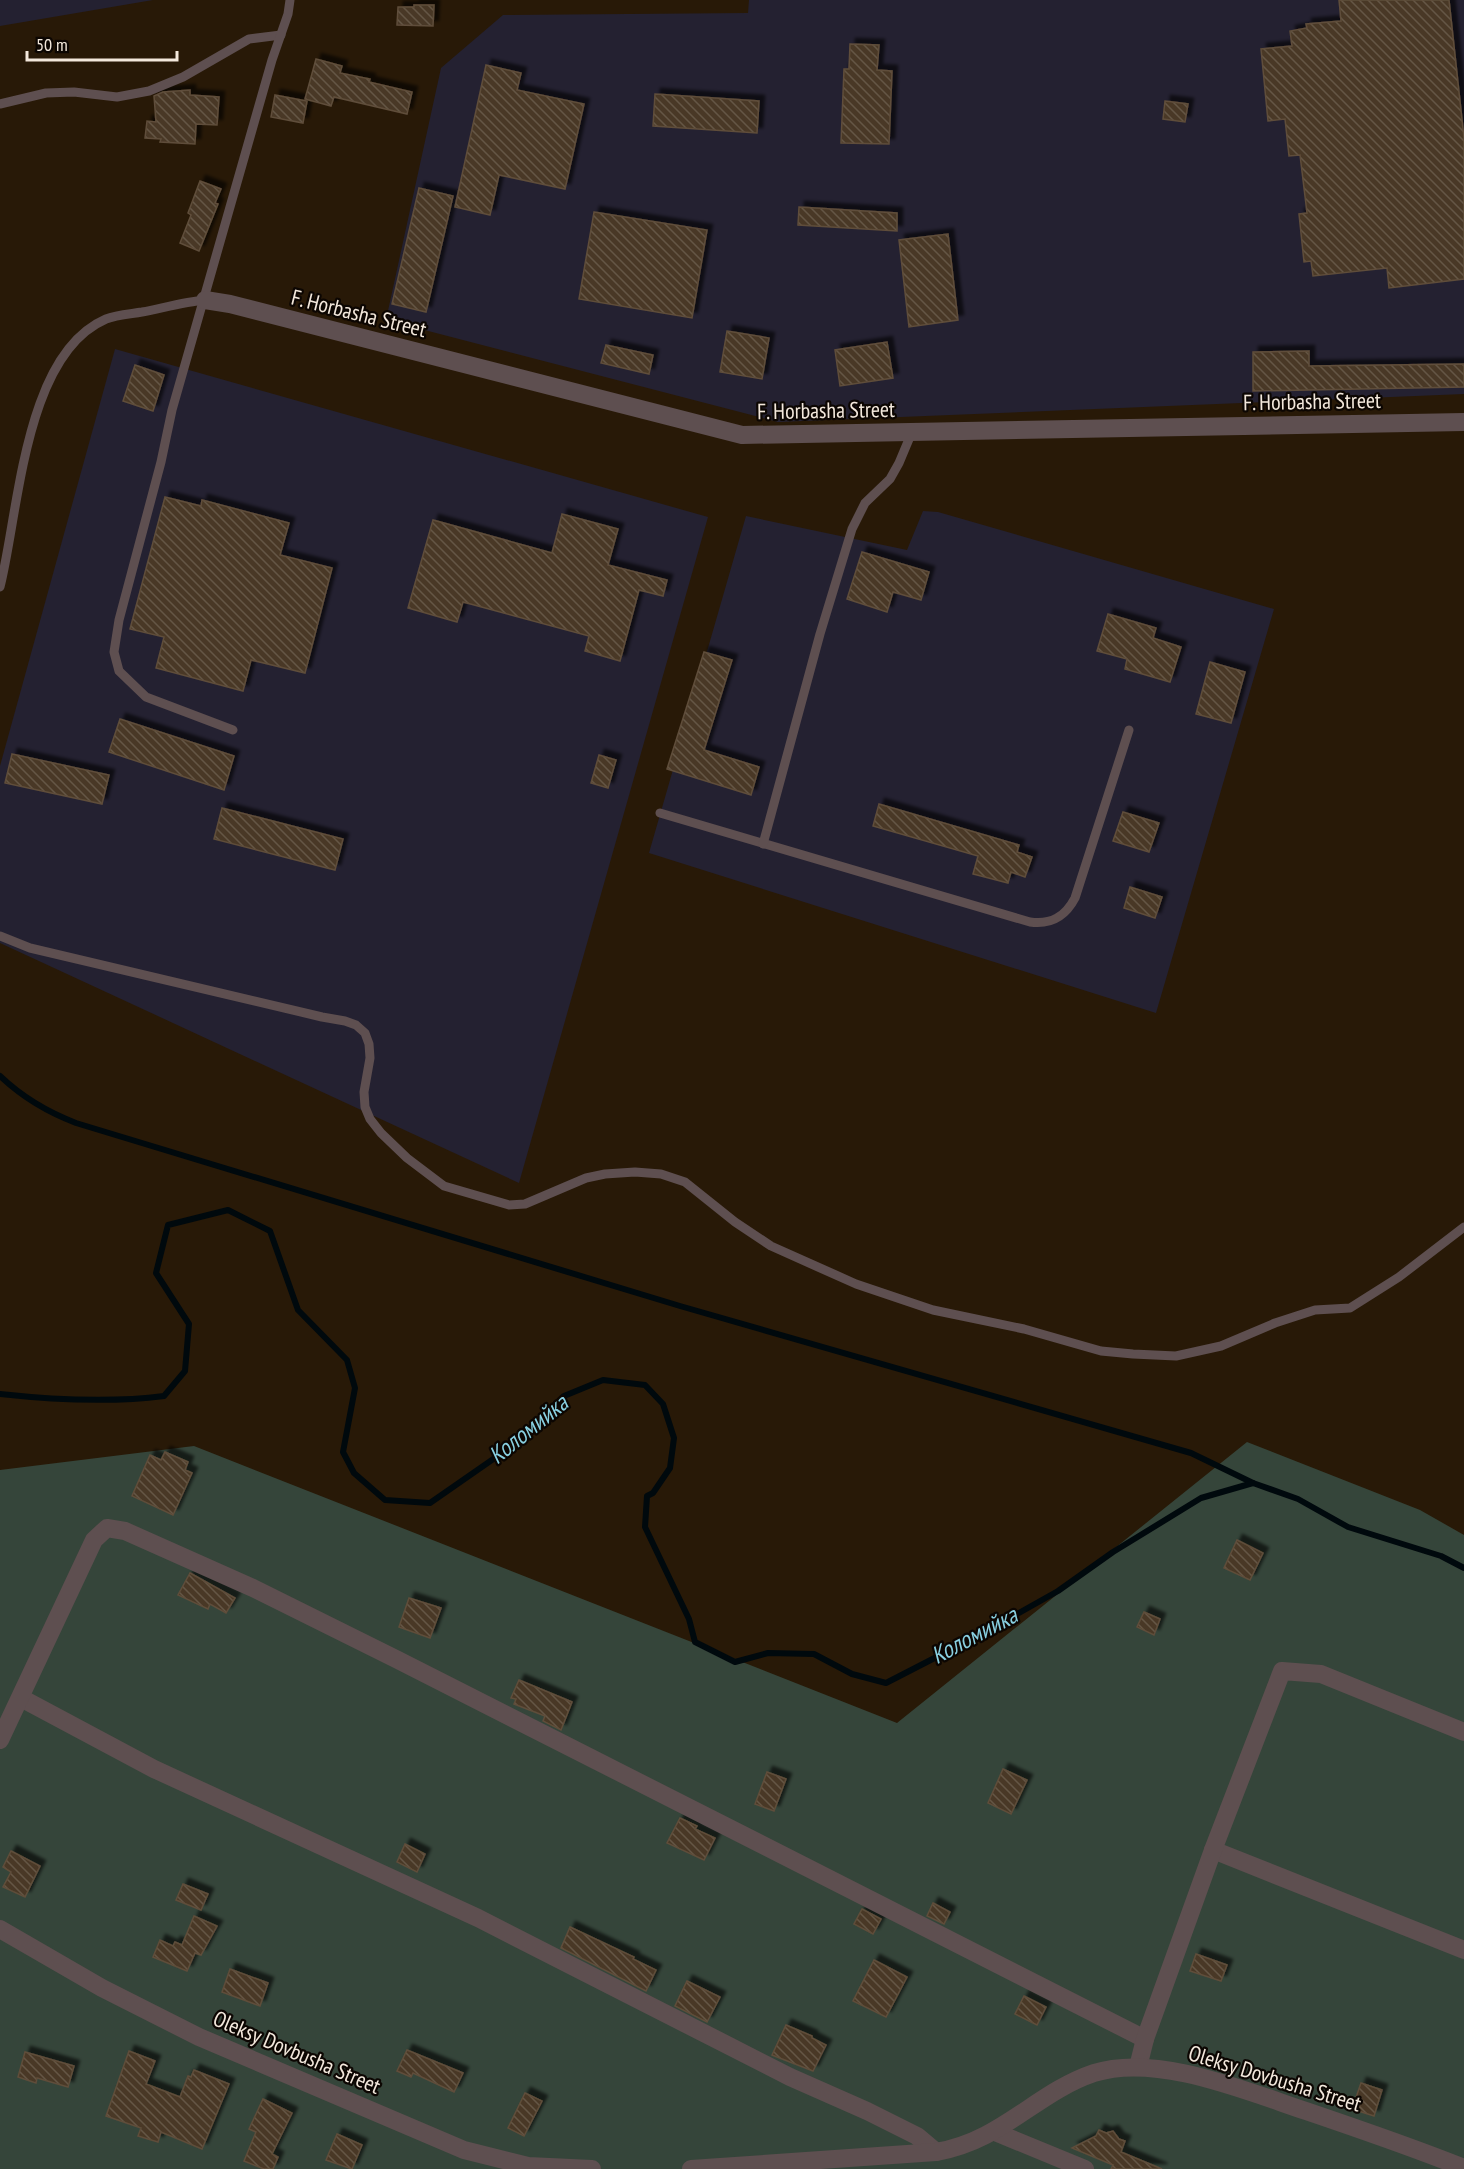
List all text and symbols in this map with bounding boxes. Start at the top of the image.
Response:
scale bar [27,24,177,62]
text: 50 m [36,33,68,56]
street label: F. Horbasha Street [289,283,429,343]
street label: F. Horbasha Street [1243,386,1381,416]
street label: F. Horbasha Street [757,395,895,425]
water label: Коломийка [482,1387,575,1471]
water label: Коломийка [925,1599,1024,1671]
street label: Oleksy Dovbusha Street [209,2004,385,2100]
street label: Oleksy Dovbusha Street [1185,2038,1365,2118]

